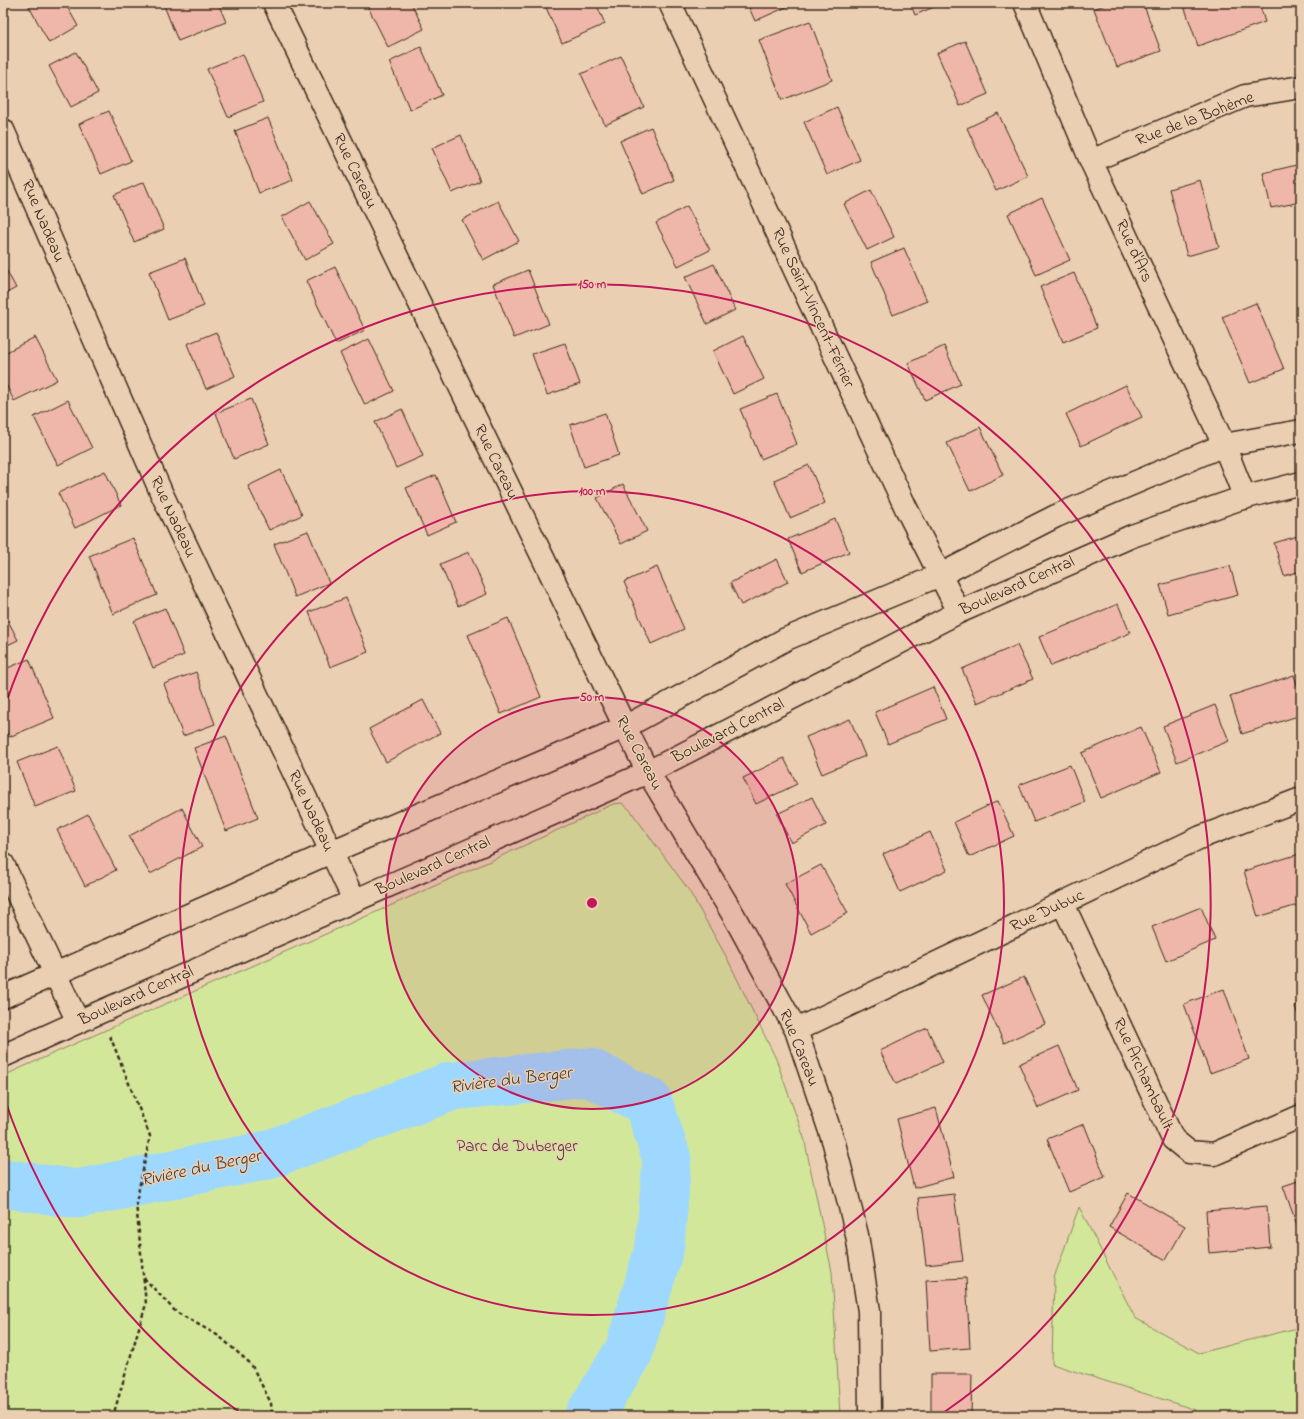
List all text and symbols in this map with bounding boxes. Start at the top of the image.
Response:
street label: Rue de la Bohème [1132,85,1258,153]
street label: Rue Careau [326,129,384,213]
street label: Rue Nadeau [14,176,72,266]
street label: Rue d'Ars [1109,216,1159,286]
street label: Rue Saint-Vincent-Férrier [765,224,861,393]
text: 150 m [578,276,607,294]
street label: Rue Careau [467,420,525,504]
street label: Rue Nadeau [143,472,203,562]
text: 100 m [579,483,606,501]
street label: Boulevard Central [955,549,1079,623]
text: 50 m [580,689,605,707]
street label: Boulevard Central [666,692,789,771]
street label: Rue Careau [609,711,669,795]
street label: Rue Nadeau [281,766,341,856]
street label: Boulevard Central [371,829,495,903]
street label: Rue Dubuc [1006,883,1089,939]
centre of rings [585,896,599,910]
street label: Boulevard Central [74,959,198,1033]
street label: Rue Careau [772,1006,826,1090]
street label: Rue Archambault [1106,1014,1180,1134]
water label: Rivière du Berger [449,1060,576,1101]
park label: Parc de Duberger [456,1134,578,1161]
water label: Rivière du Berger [139,1143,266,1194]

